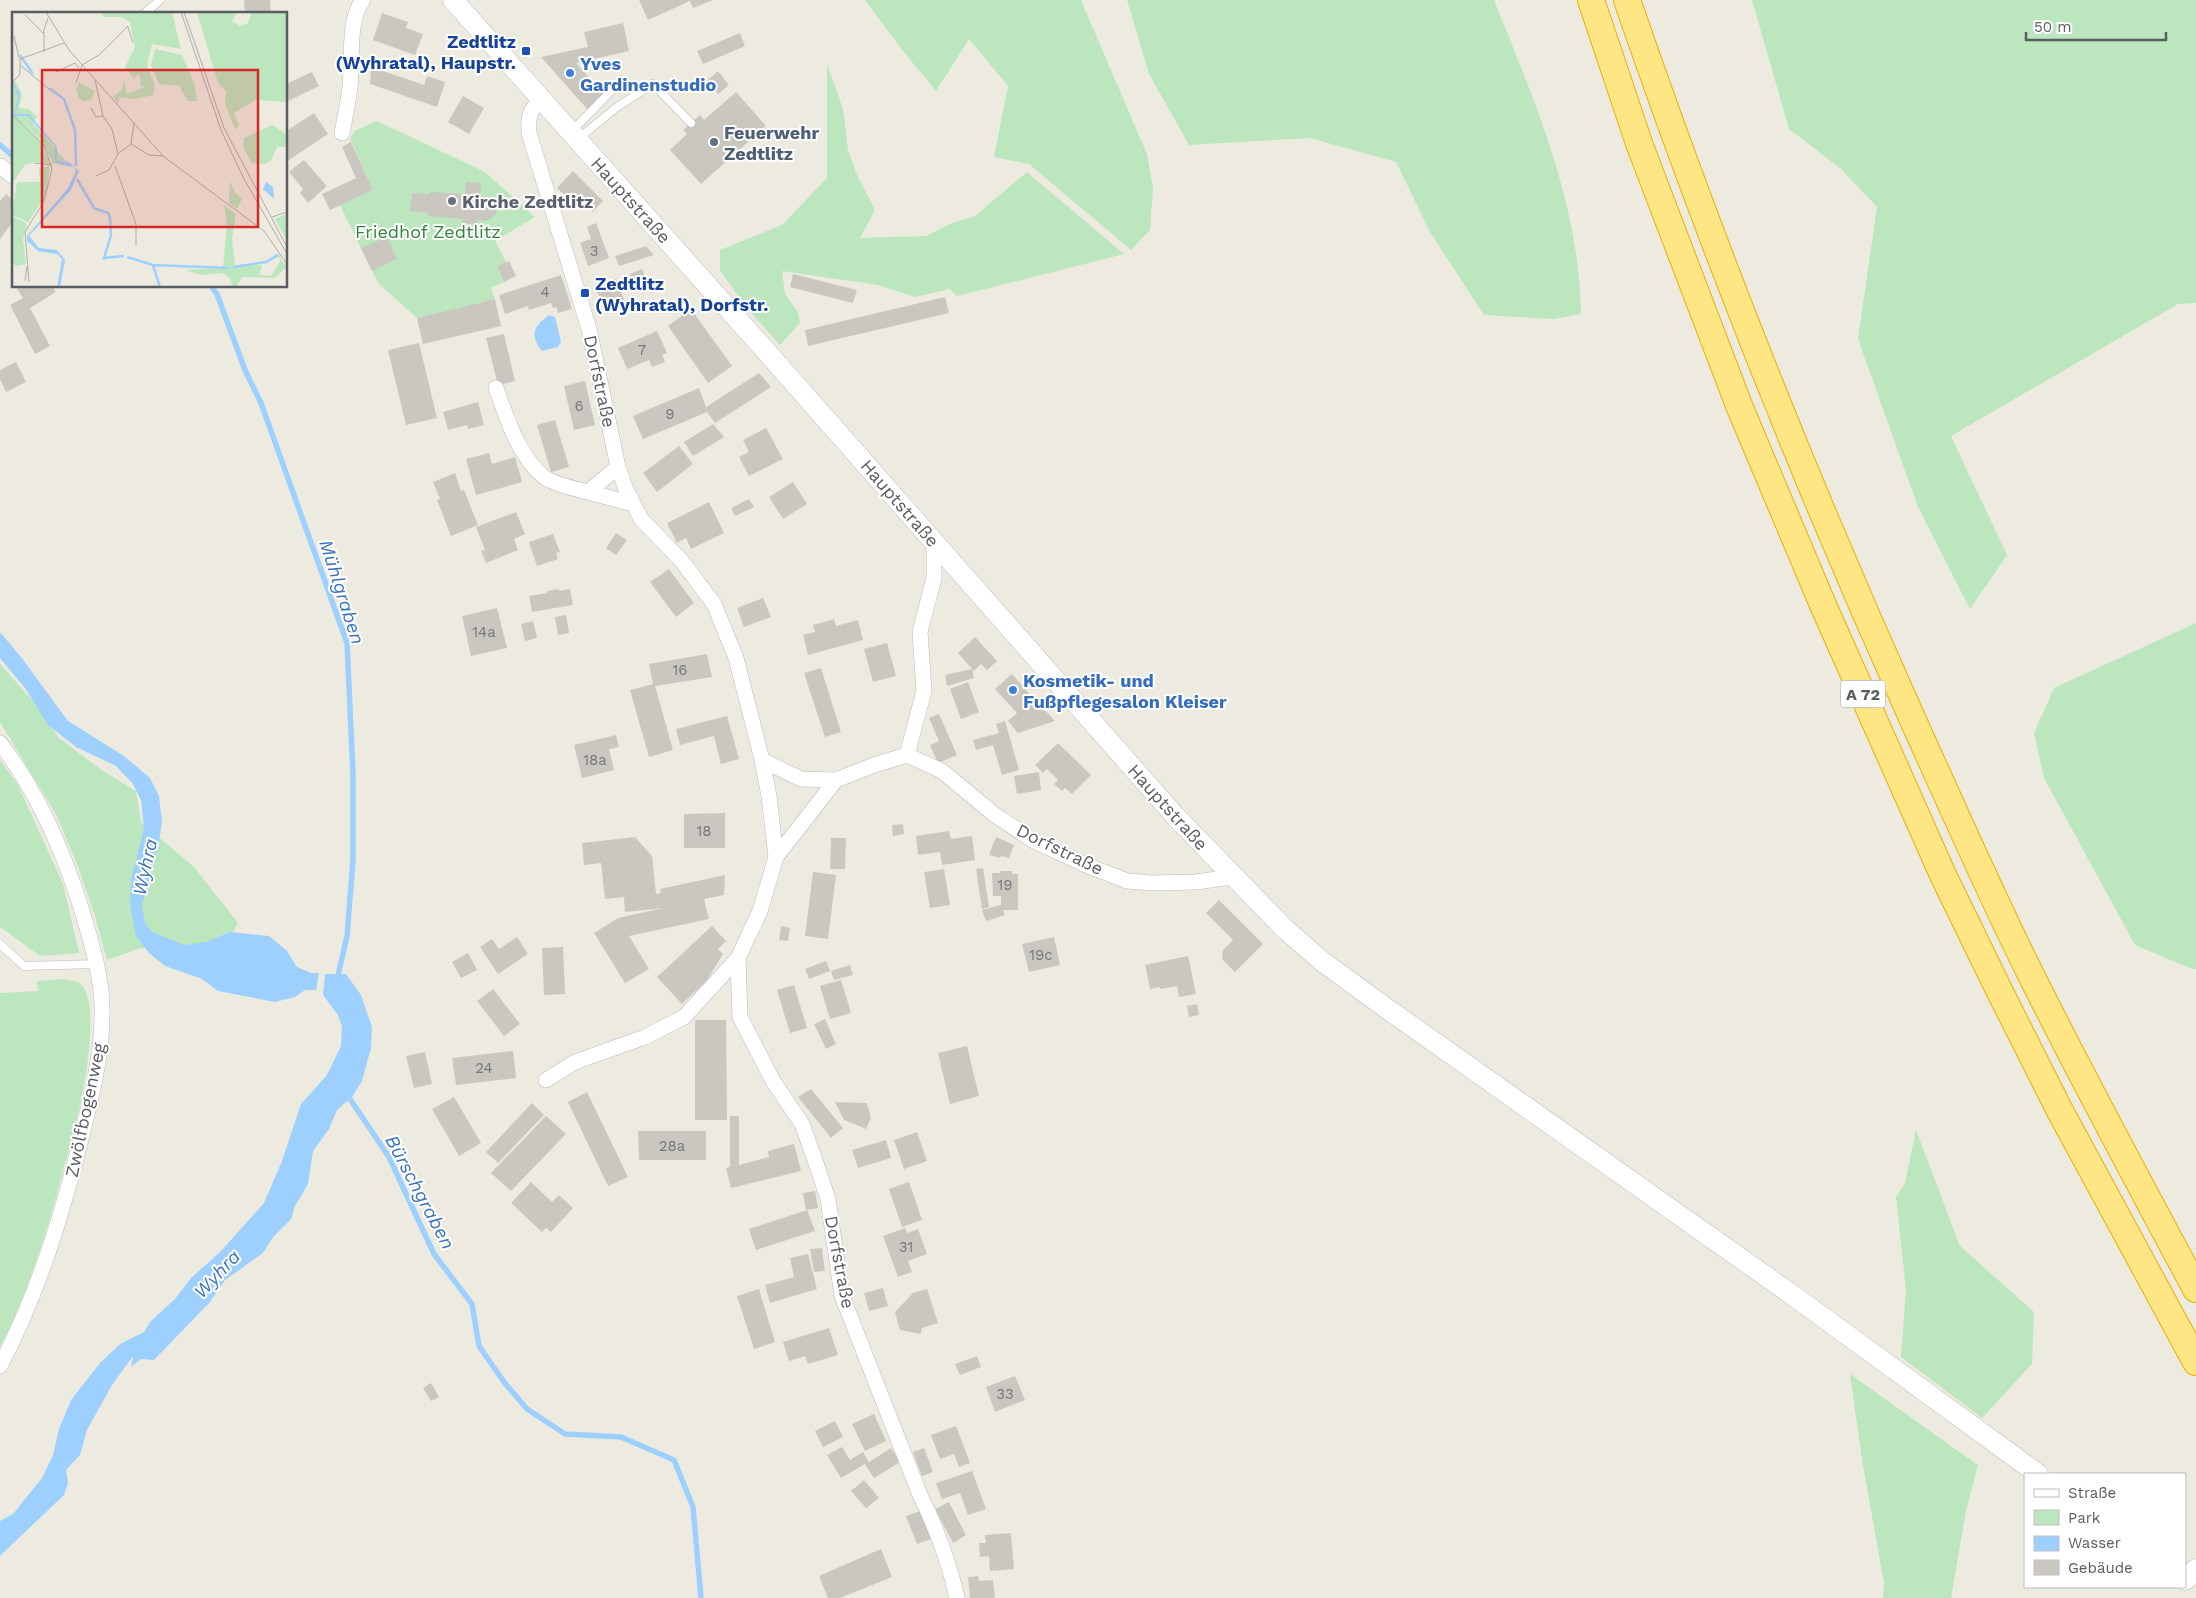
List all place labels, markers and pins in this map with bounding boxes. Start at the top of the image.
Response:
place label: Zedtlitz (Wyhratal), Haupstr. [335,31,516,73]
marker: Zedtlitz (Wyhratal), Haupstr. [520,45,532,57]
place label: Yves Gardinenstudio [580,53,716,95]
marker: Yves Gardinenstudio [564,67,576,79]
place label: Feuerwehr Zedtlitz [724,122,819,164]
marker: Feuerwehr Zedtlitz [708,136,720,148]
place label: Kirche Zedtlitz [462,191,593,212]
marker: Kirche Zedtlitz [446,195,458,207]
place label: Zedtlitz (Wyhratal), Dorfstr. [595,273,769,315]
marker: Zedtlitz (Wyhratal), Dorfstr. [579,287,591,299]
place label: Kosmetik- und Fußpflegesalon Kleiser [1023,670,1227,712]
marker: Kosmetik- und Fußpflegesalon Kleiser [1007,684,1019,696]

